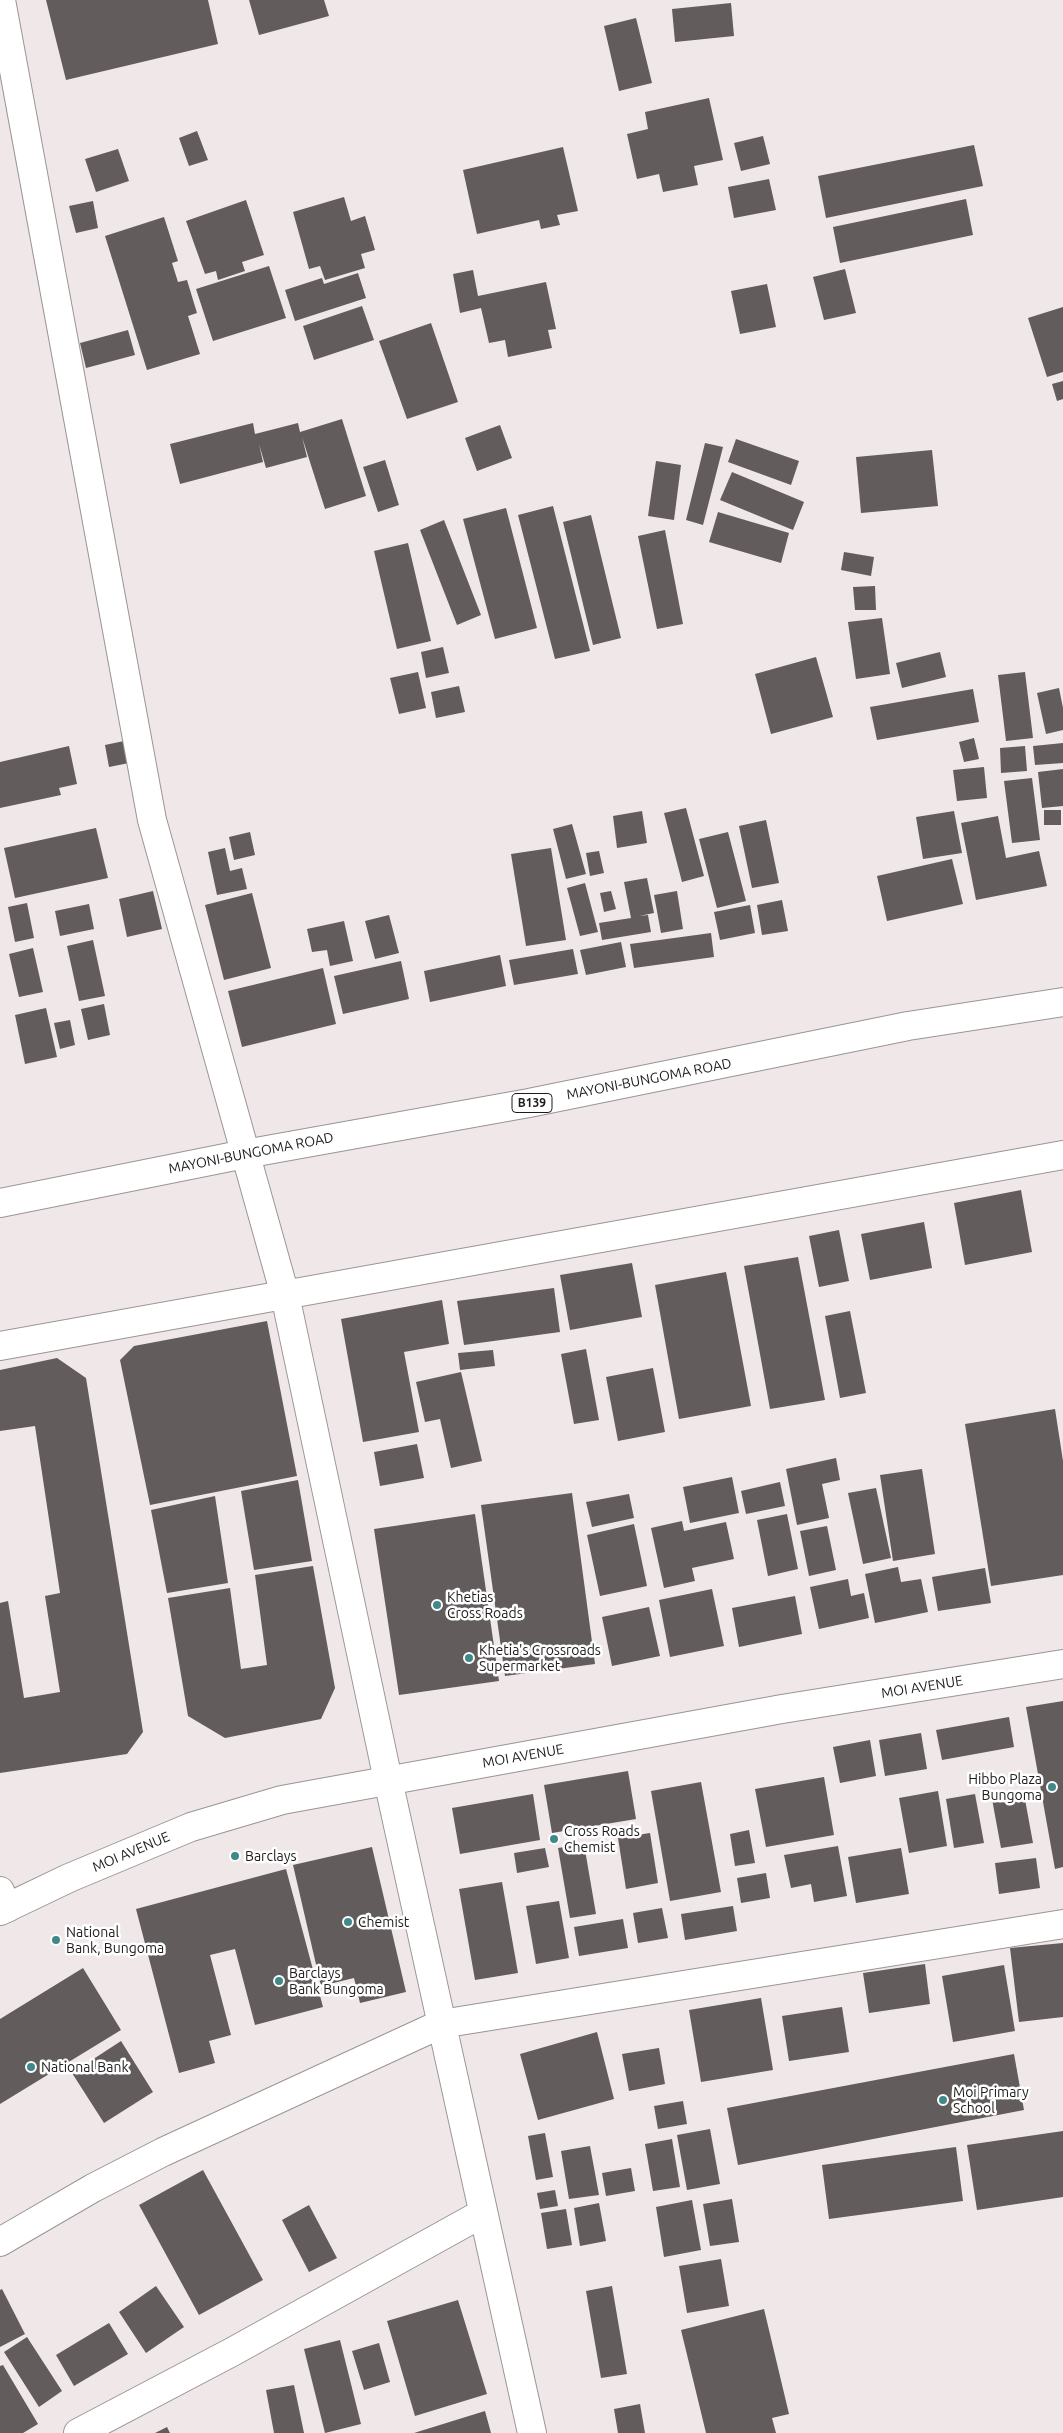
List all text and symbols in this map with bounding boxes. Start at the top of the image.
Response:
street label: MAYONI-BUNGOMA ROAD [565,1055,733,1103]
road number: B139 [512,1094,552,1112]
street label: MAYONI-BUNGOMA ROAD [167,1129,335,1177]
place label: Khetias Cross Roads [447,1589,523,1621]
marker: Khetias Cross Roads [431,1599,443,1611]
place label: Khetia's Crossroads Supermarket [479,1642,601,1674]
marker: Khetia's Crossroads Supermarket [463,1652,475,1664]
street label: MOI AVENUE [880,1672,964,1702]
street label: MOI AVENUE [481,1741,565,1771]
place label: Hibbo Plaza Bungoma [968,1771,1042,1804]
marker: Hibbo Plaza Bungoma [1046,1781,1058,1793]
place label: Cross Roads Chemist [564,1823,640,1855]
street label: MOI AVENUE [90,1828,172,1876]
marker: Cross Roads Chemist [548,1833,560,1845]
place label: Barclays [245,1848,297,1864]
marker: Barclays [229,1850,241,1862]
place label: Chemist [358,1914,409,1930]
marker: Chemist [342,1916,354,1928]
place label: National Bank, Bungoma [66,1924,164,1956]
marker: National Bank, Bungoma [50,1934,62,1946]
place label: Barclays Bank Bungoma [289,1965,384,1998]
marker: Barclays Bank Bungoma [273,1975,285,1987]
place label: National Bank [41,2059,128,2075]
marker: National Bank [25,2061,37,2073]
place label: Moi Primary School [953,2084,1029,2116]
marker: Moi Primary School [937,2094,949,2106]

